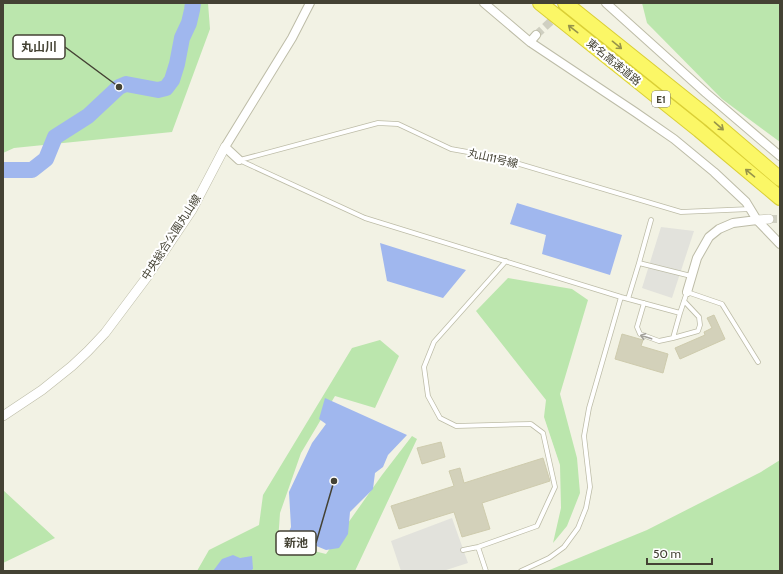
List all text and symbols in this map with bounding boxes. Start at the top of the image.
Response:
one-way arrow [568,25,579,34]
callout: 丸山川 [13,35,65,59]
street label: 東名高速道路 [584,36,644,88]
text: 丸山川 [21,39,57,54]
one-way arrow [612,40,623,49]
road number: E1 [652,91,670,107]
one-way arrow [713,122,724,131]
street label: 丸山11号線 [466,145,520,171]
one-way arrow [745,168,756,177]
street label: 中央総合公園丸山線 [138,192,204,282]
one-way arrow [641,332,653,340]
callout: 新池 [276,531,316,555]
text: 新池 [284,535,308,550]
scale bar [647,540,712,566]
text: 50 m [653,546,681,561]

